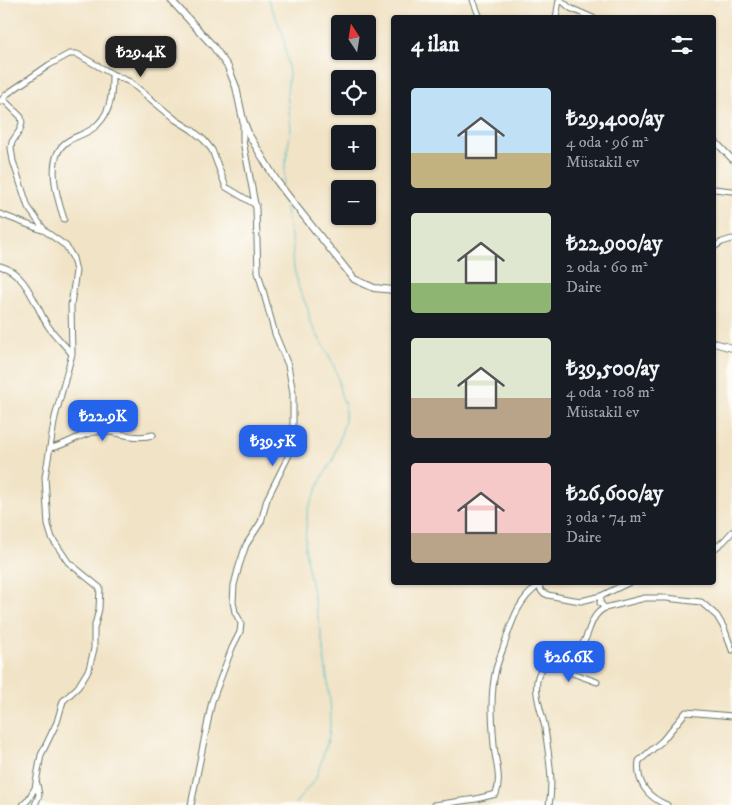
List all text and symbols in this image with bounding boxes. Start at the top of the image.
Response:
north arrow [331,15,376,60]
map controls [331,15,376,225]
icon: filters [668,31,696,59]
text: 4 ilan [411,32,459,58]
pin: ₺29.4K [100,36,182,78]
text: ₺29.4K [116,42,166,62]
button: locate [331,70,376,115]
text: ₺29,400/ay [566,106,664,132]
icon: home [451,108,511,168]
button: + [331,125,376,170]
text: 4 oda · 96 m² [566,132,648,152]
text: Müstakil ev [566,152,639,172]
button: − [331,180,376,225]
text: ₺22,900/ay [566,231,662,257]
icon: home [451,233,511,293]
text: 2 oda · 60 m² [566,257,648,277]
text: Daire [566,277,601,297]
text: ₺39,500/ay [566,356,659,382]
icon: home [451,358,511,418]
text: 4 oda · 108 m² [566,382,655,402]
pin: ₺22.9K [62,400,144,442]
text: Müstakil ev [566,402,639,422]
text: ₺22.9K [79,406,127,426]
pin: ₺39.5K [232,424,314,467]
text: ₺39.5K [250,431,296,451]
text: ₺26,600/ay [566,481,663,507]
icon: home [451,483,511,543]
text: 3 oda · 74 m² [566,507,646,527]
text: Daire [566,527,601,547]
pin: ₺26.6K [528,640,610,683]
text: ₺26.6K [545,647,593,667]

